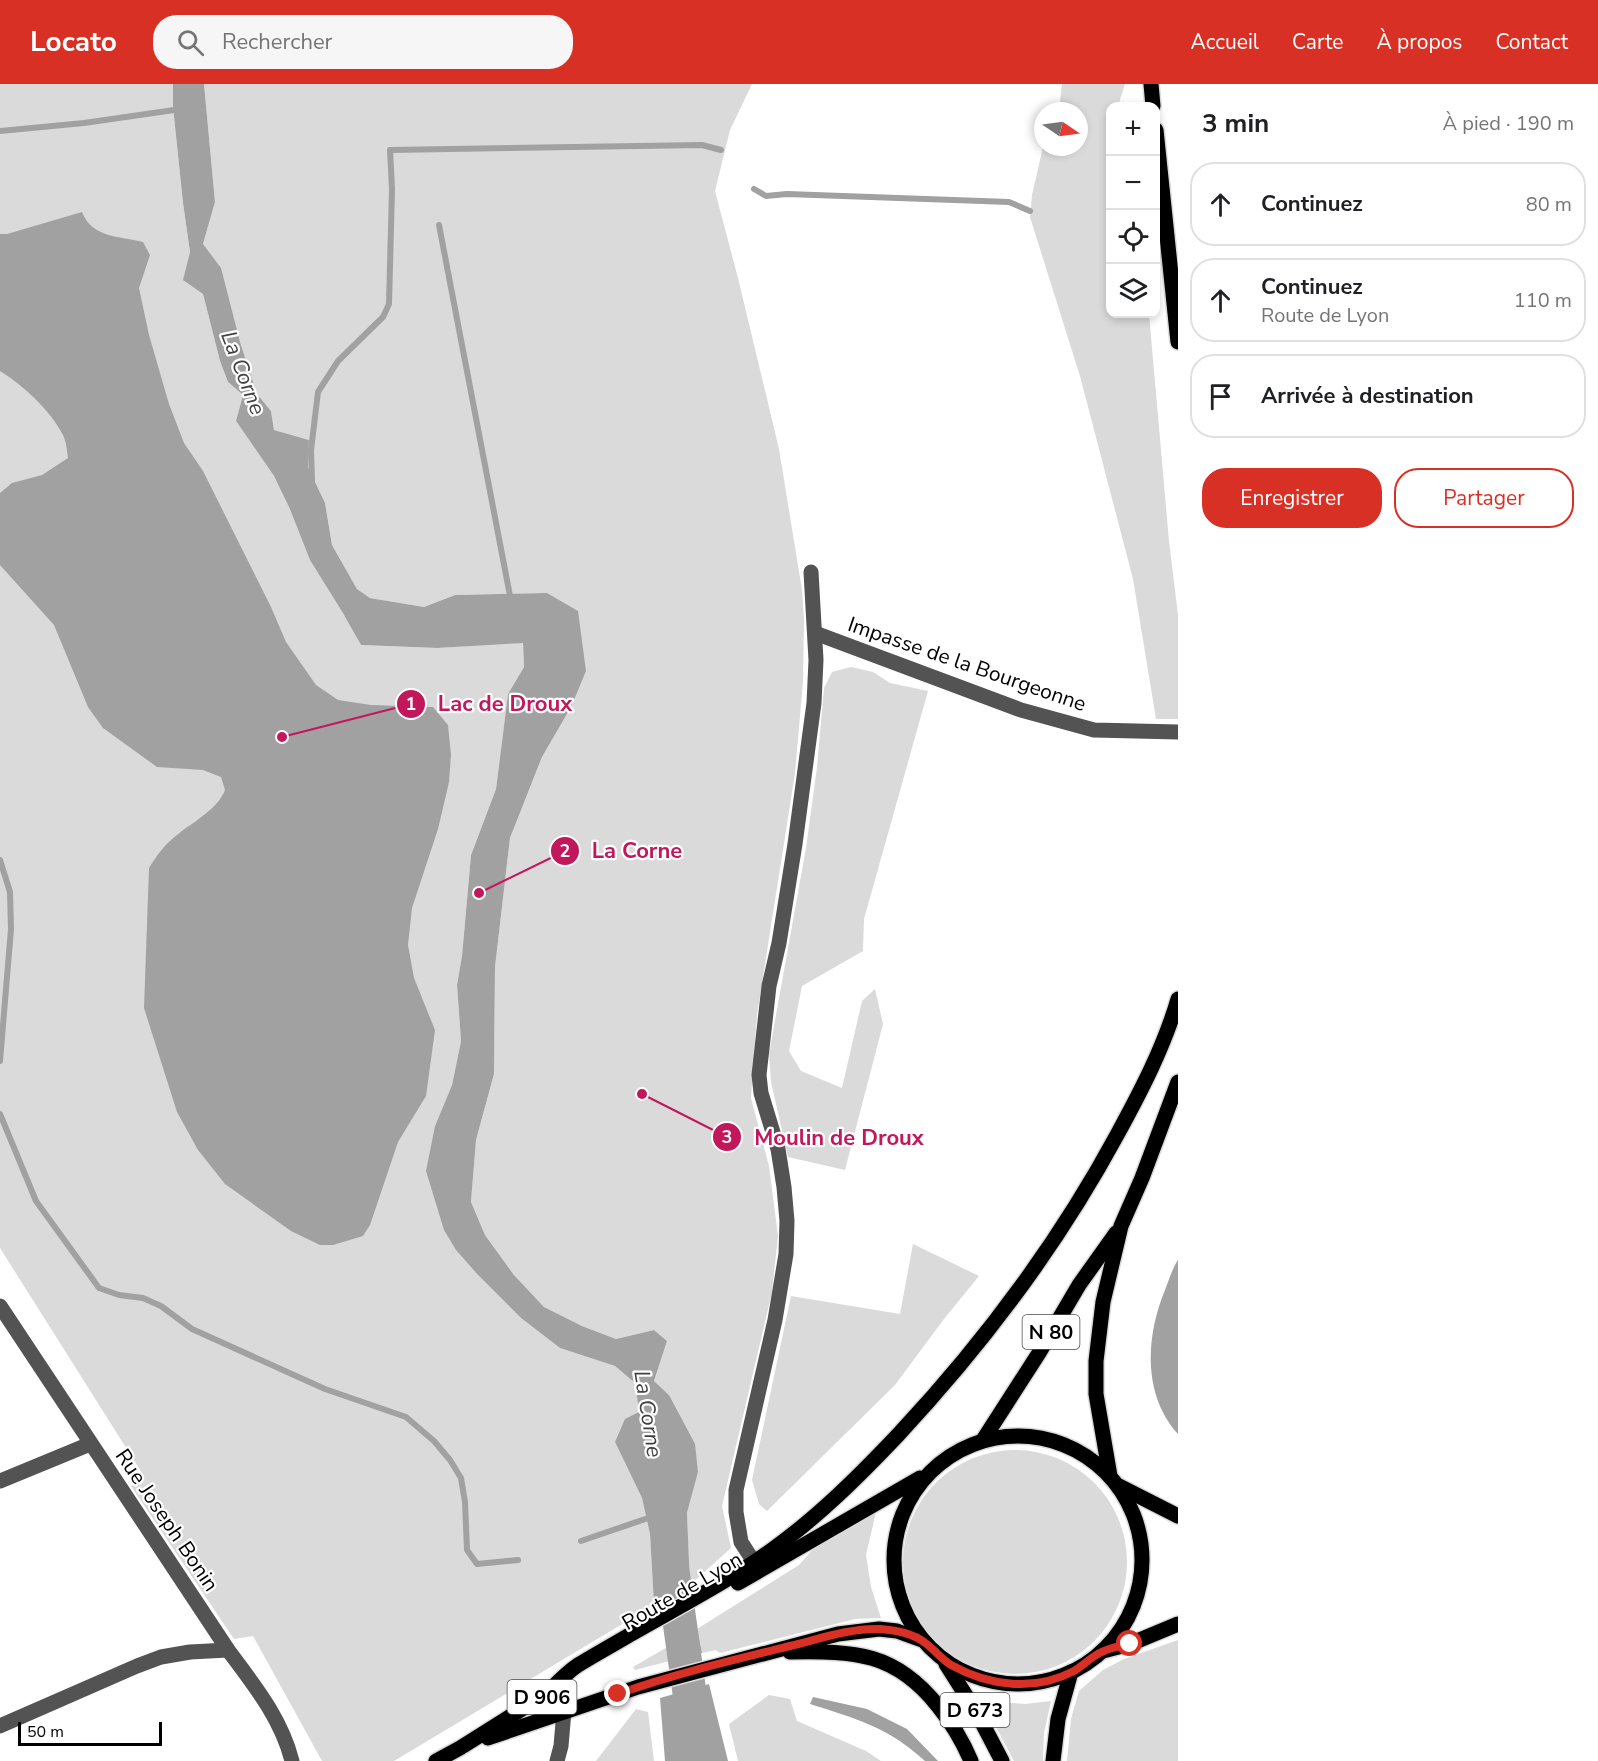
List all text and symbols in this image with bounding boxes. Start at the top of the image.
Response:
search box [153,15,573,69]
text: Locato [30,23,117,61]
icon: search [174,26,207,59]
text: Rechercher [222,27,332,57]
text: Accueil [1190,28,1259,56]
text: Carte [1292,28,1343,56]
text: À propos [1376,28,1462,56]
text: Contact [1495,28,1568,56]
north arrow [1034,102,1088,156]
map controls [1106,102,1160,318]
button: + [1106,102,1160,156]
text: 3 min [1202,106,1269,141]
text: À pied · 190 m [1443,110,1574,137]
button: − [1106,156,1160,210]
icon: ahead [1204,188,1237,221]
text: Continuez [1261,189,1363,219]
text: 80 m [1526,191,1572,218]
button: locate [1106,210,1160,264]
button: layers [1106,264,1160,318]
text: Continuez [1261,272,1363,302]
icon: ahead [1204,284,1237,317]
text: 110 m [1514,287,1572,314]
text: Route de Lyon [1261,302,1389,329]
water label: La Corne [213,327,273,420]
icon: arrive [1204,380,1237,413]
text: Arrivée à destination [1261,381,1474,411]
button: Enregistrer [1202,468,1382,528]
button: Partager [1394,468,1574,528]
street label: Impasse de la Bourgeonne [844,610,1090,718]
callout: Lac de Droux [396,684,584,724]
text: Lac de Droux [438,689,573,719]
text: 1 [406,692,416,716]
callout: La Corne [550,831,694,871]
text: La Corne [592,836,682,866]
text: 2 [560,839,570,863]
callout: Moulin de Droux [712,1117,936,1157]
text: Moulin de Droux [754,1123,925,1153]
text: 3 [722,1125,732,1149]
road number: N 80 [1022,1315,1080,1349]
water label: La Corne [626,1368,670,1460]
street label: Rue Joseph Bonin [109,1443,225,1597]
street label: Route de Lyon [617,1545,747,1637]
route start [1116,1630,1142,1656]
road number: D 906 [508,1680,576,1714]
route end [604,1680,630,1706]
road number: D 673 [940,1693,1010,1727]
scale bar [18,1719,162,1746]
text: 50 m [27,1721,64,1743]

